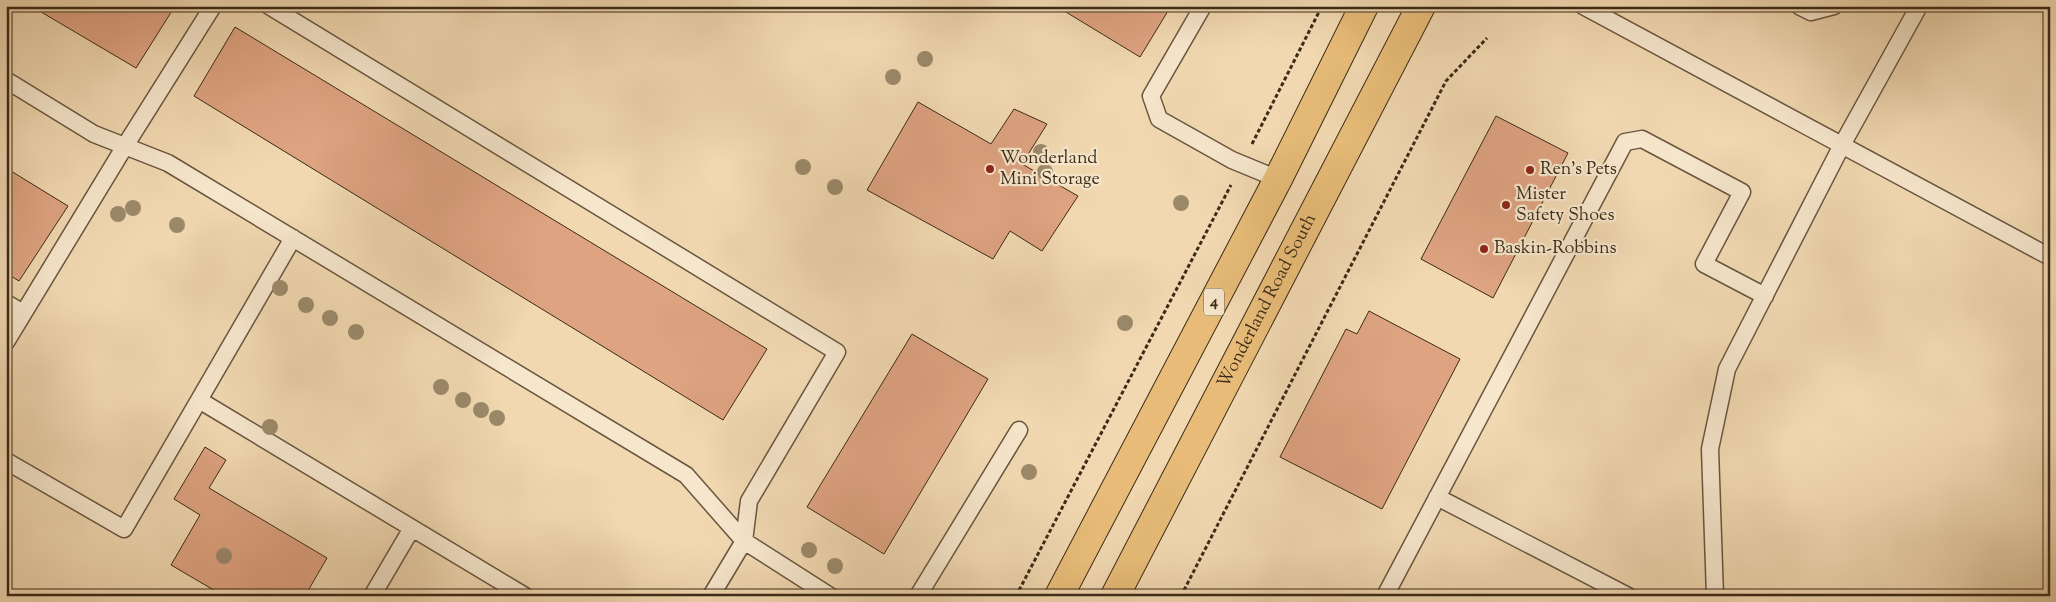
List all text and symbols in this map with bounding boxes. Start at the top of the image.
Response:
place label: Wonderland Mini Storage [1000,146,1100,193]
place label: Ren's Pets [1540,157,1617,183]
marker: Wonderland Mini Storage [984,163,996,175]
marker: Ren's Pets [1524,164,1536,176]
place label: Mister Safety Shoes [1516,182,1615,229]
marker: Mister Safety Shoes [1500,199,1512,211]
street label: Wonderland Road South [1212,209,1324,393]
place label: Baskin-Robbins [1494,236,1617,262]
marker: Baskin-Robbins [1478,243,1490,255]
road number: 4 [1204,288,1224,316]

